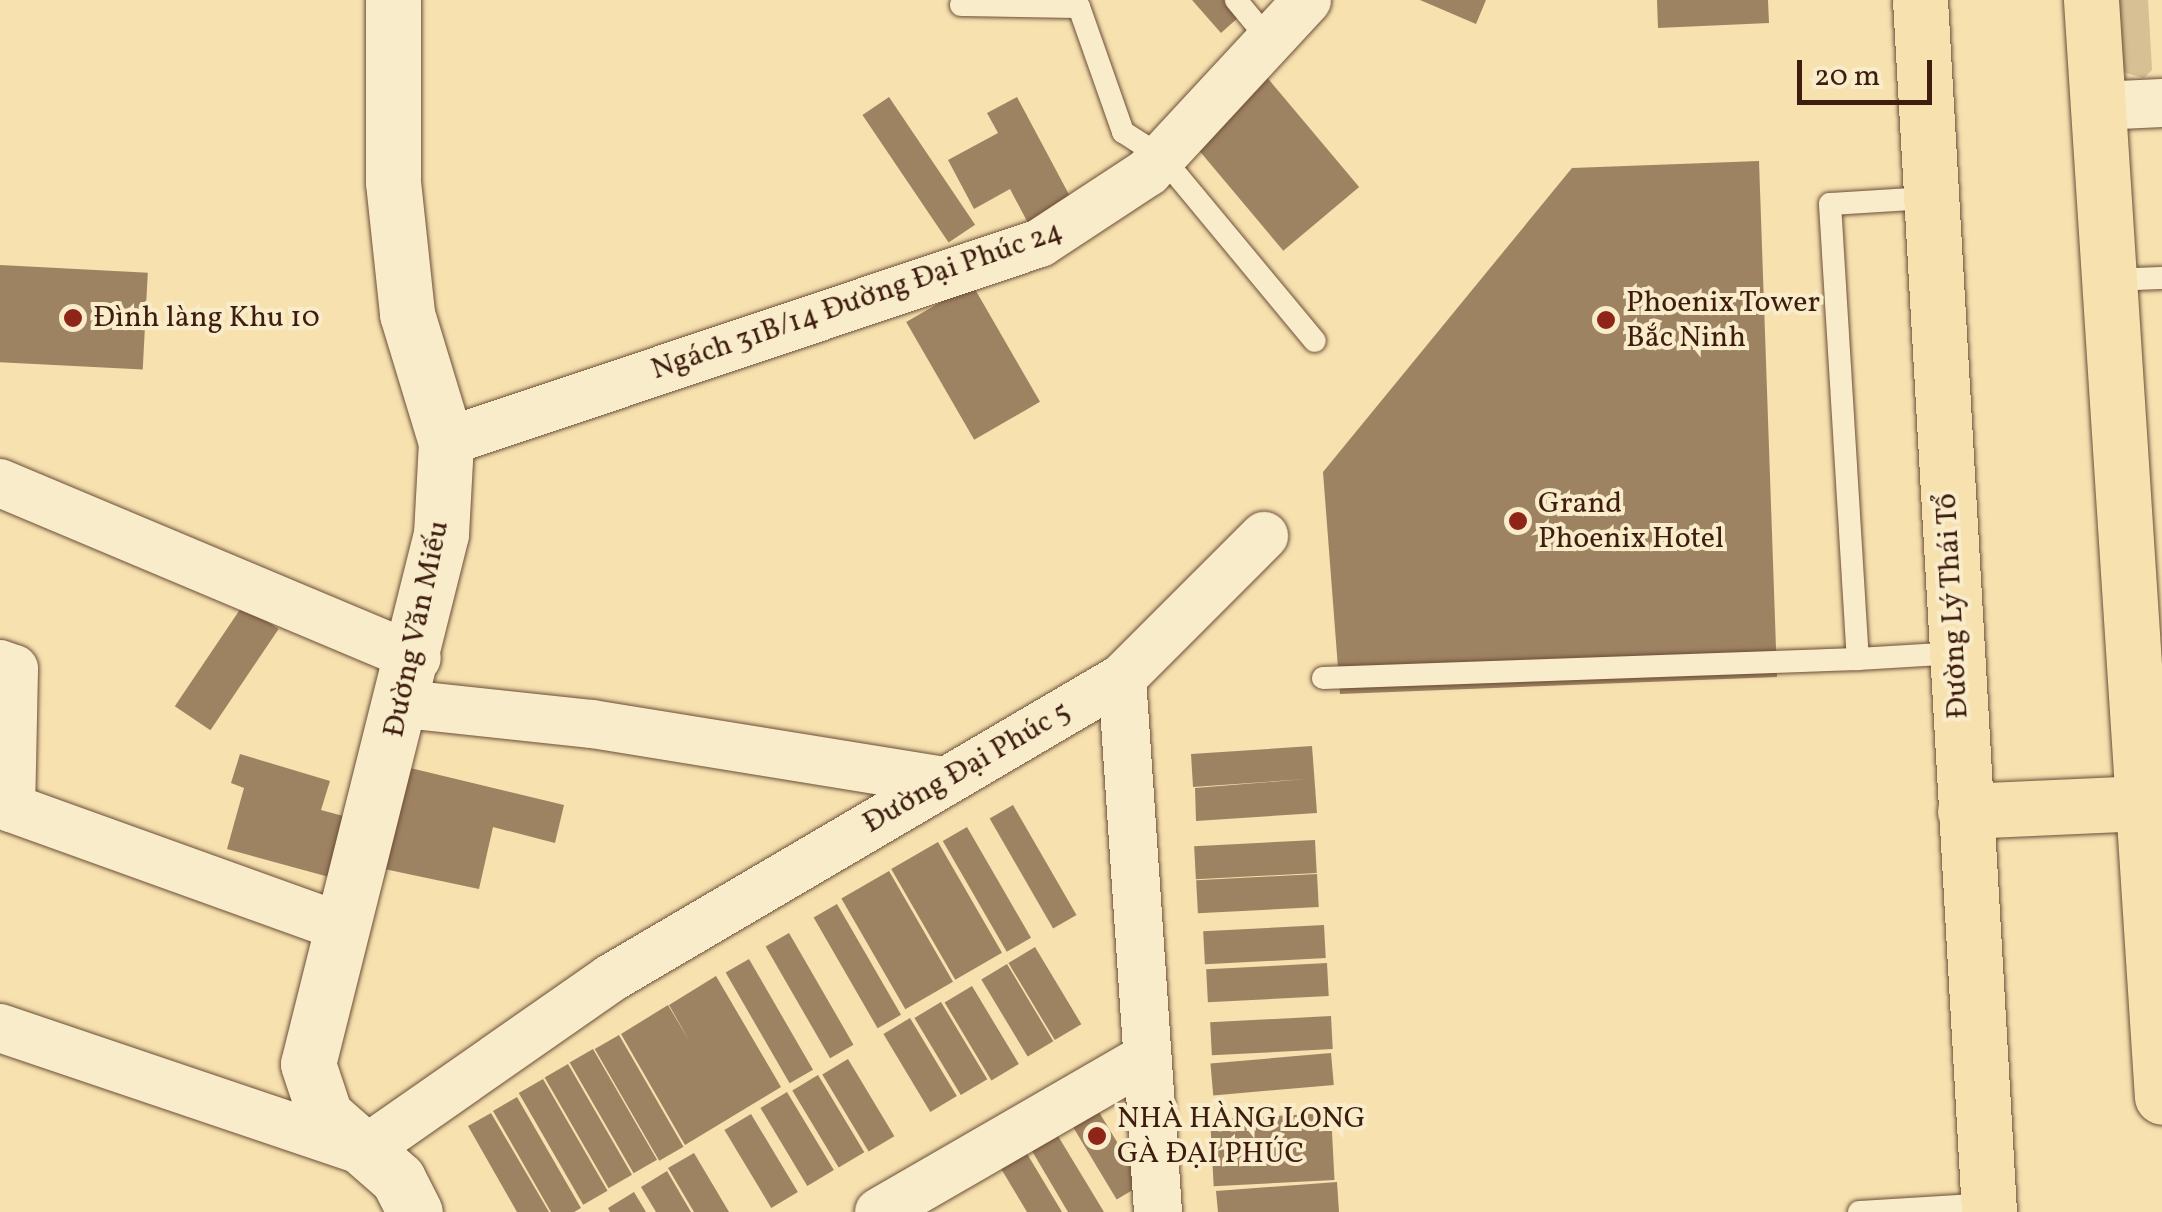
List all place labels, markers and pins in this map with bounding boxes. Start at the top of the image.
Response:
place label: Phoenix Tower Bắc Ninh [1626,285,1821,356]
place label: Đình làng Khu 10 [93,300,320,336]
marker: Đình làng Khu 10 [62,307,84,329]
marker: Phoenix Tower Bắc Ninh [1595,309,1617,331]
place label: Grand Phoenix Hotel [1538,486,1724,556]
marker: Grand Phoenix Hotel [1507,510,1529,532]
place label: NHÀ HÀNG LONG GÀ ĐẠI PHÚC [1117,1101,1366,1172]
marker: NHÀ HÀNG LONG GÀ ĐẠI PHÚC [1086,1125,1108,1147]

